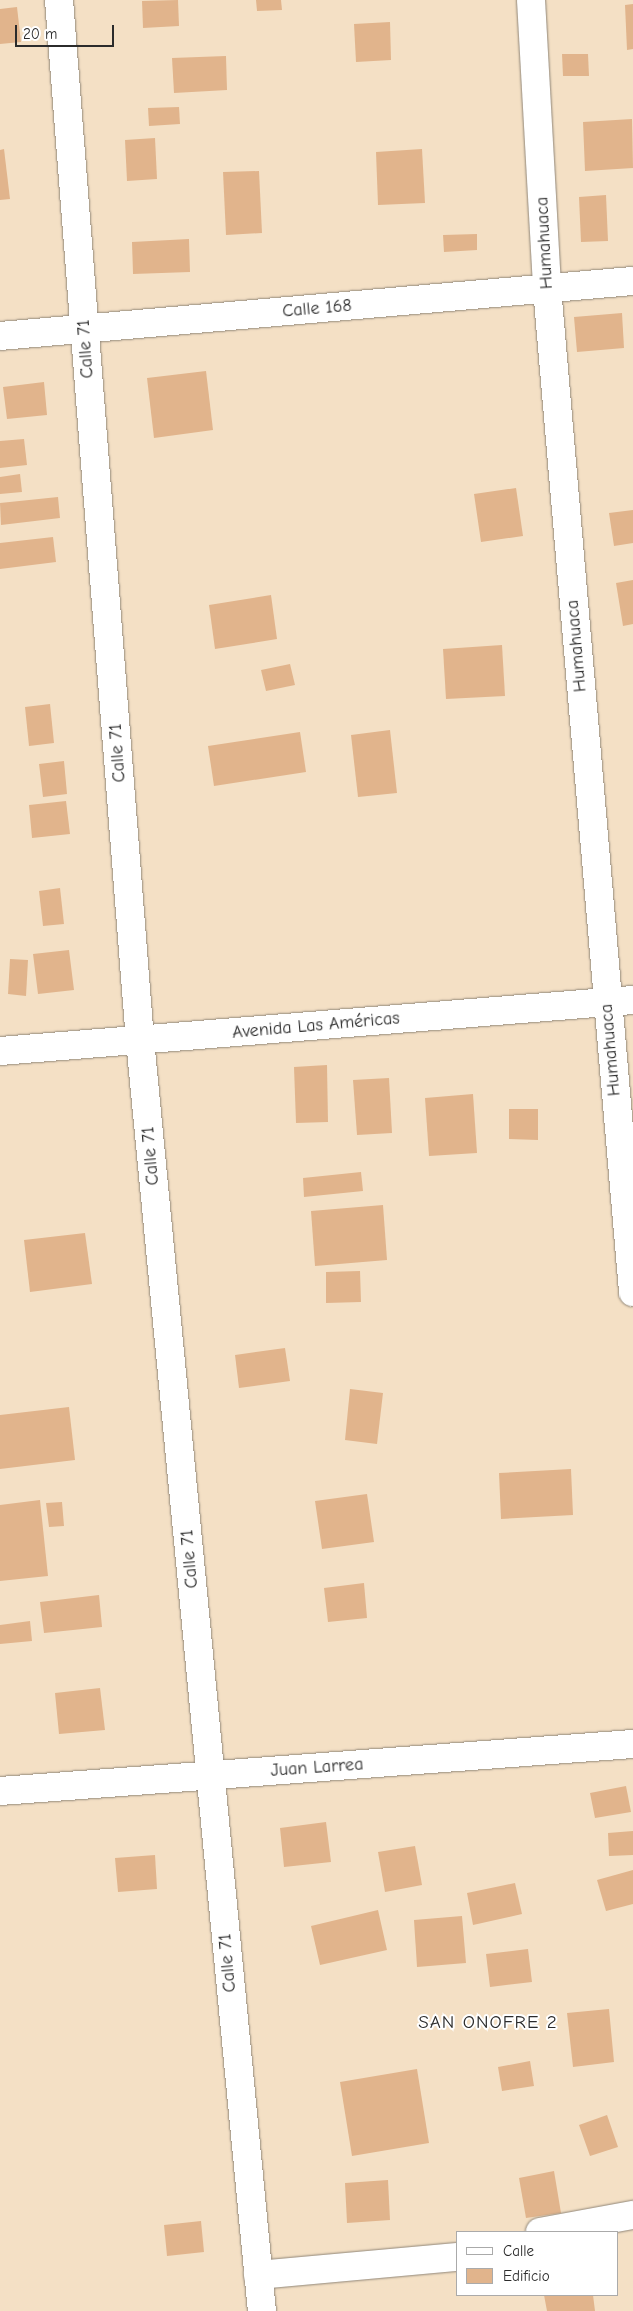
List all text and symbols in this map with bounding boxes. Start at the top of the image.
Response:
scale bar [18,15,116,47]
text: 20 m [23,25,57,43]
street label: Humahuaca [532,196,558,290]
street label: Calle 168 [281,295,353,323]
street label: Calle 71 [73,319,99,379]
street label: Humahuaca [562,599,592,693]
street label: Calle 71 [105,723,131,783]
street label: Humahuaca [596,1003,626,1097]
street label: Avenida Las Américas [231,1008,401,1044]
street label: Calle 71 [138,1126,164,1186]
street label: Calle 71 [177,1529,203,1589]
street label: Juan Larrea [270,1754,364,1782]
street label: Calle 71 [215,1933,241,1993]
district label: SAN ONOFRE 2 [417,2012,559,2034]
legend [456,2231,618,2296]
text: Calle [503,2242,534,2260]
text: Edificio [503,2267,550,2285]

